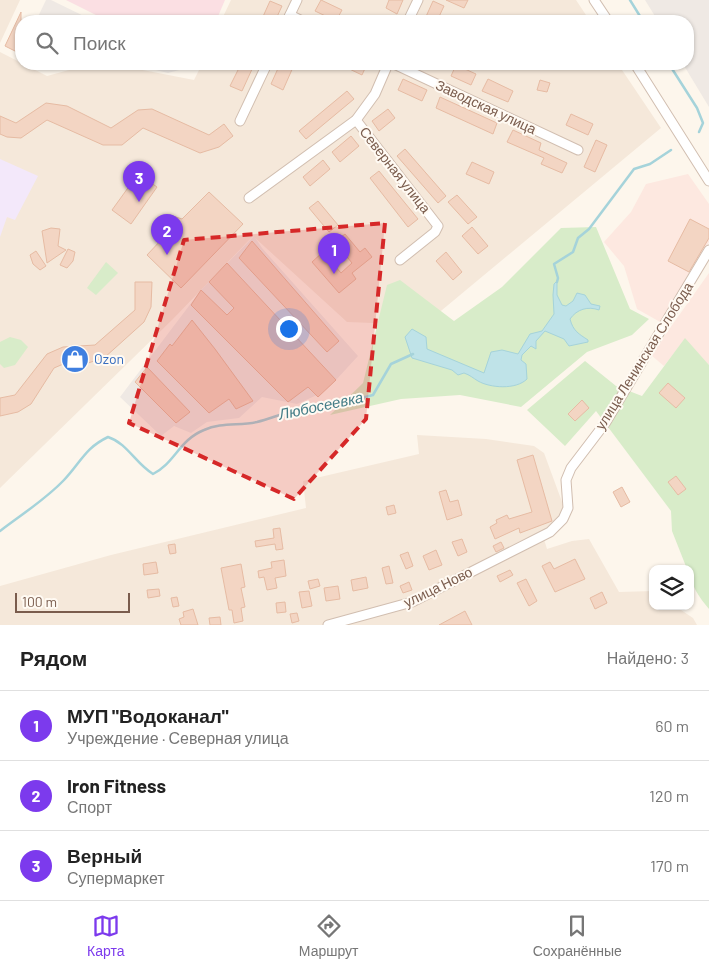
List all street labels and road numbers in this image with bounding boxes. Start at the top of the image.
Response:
street label: Заводская улица [433,76,540,137]
street label: Северная улица [356,123,435,217]
street label: улица Ленинская Слобода [591,279,696,433]
street label: улица Ново [401,563,475,610]

